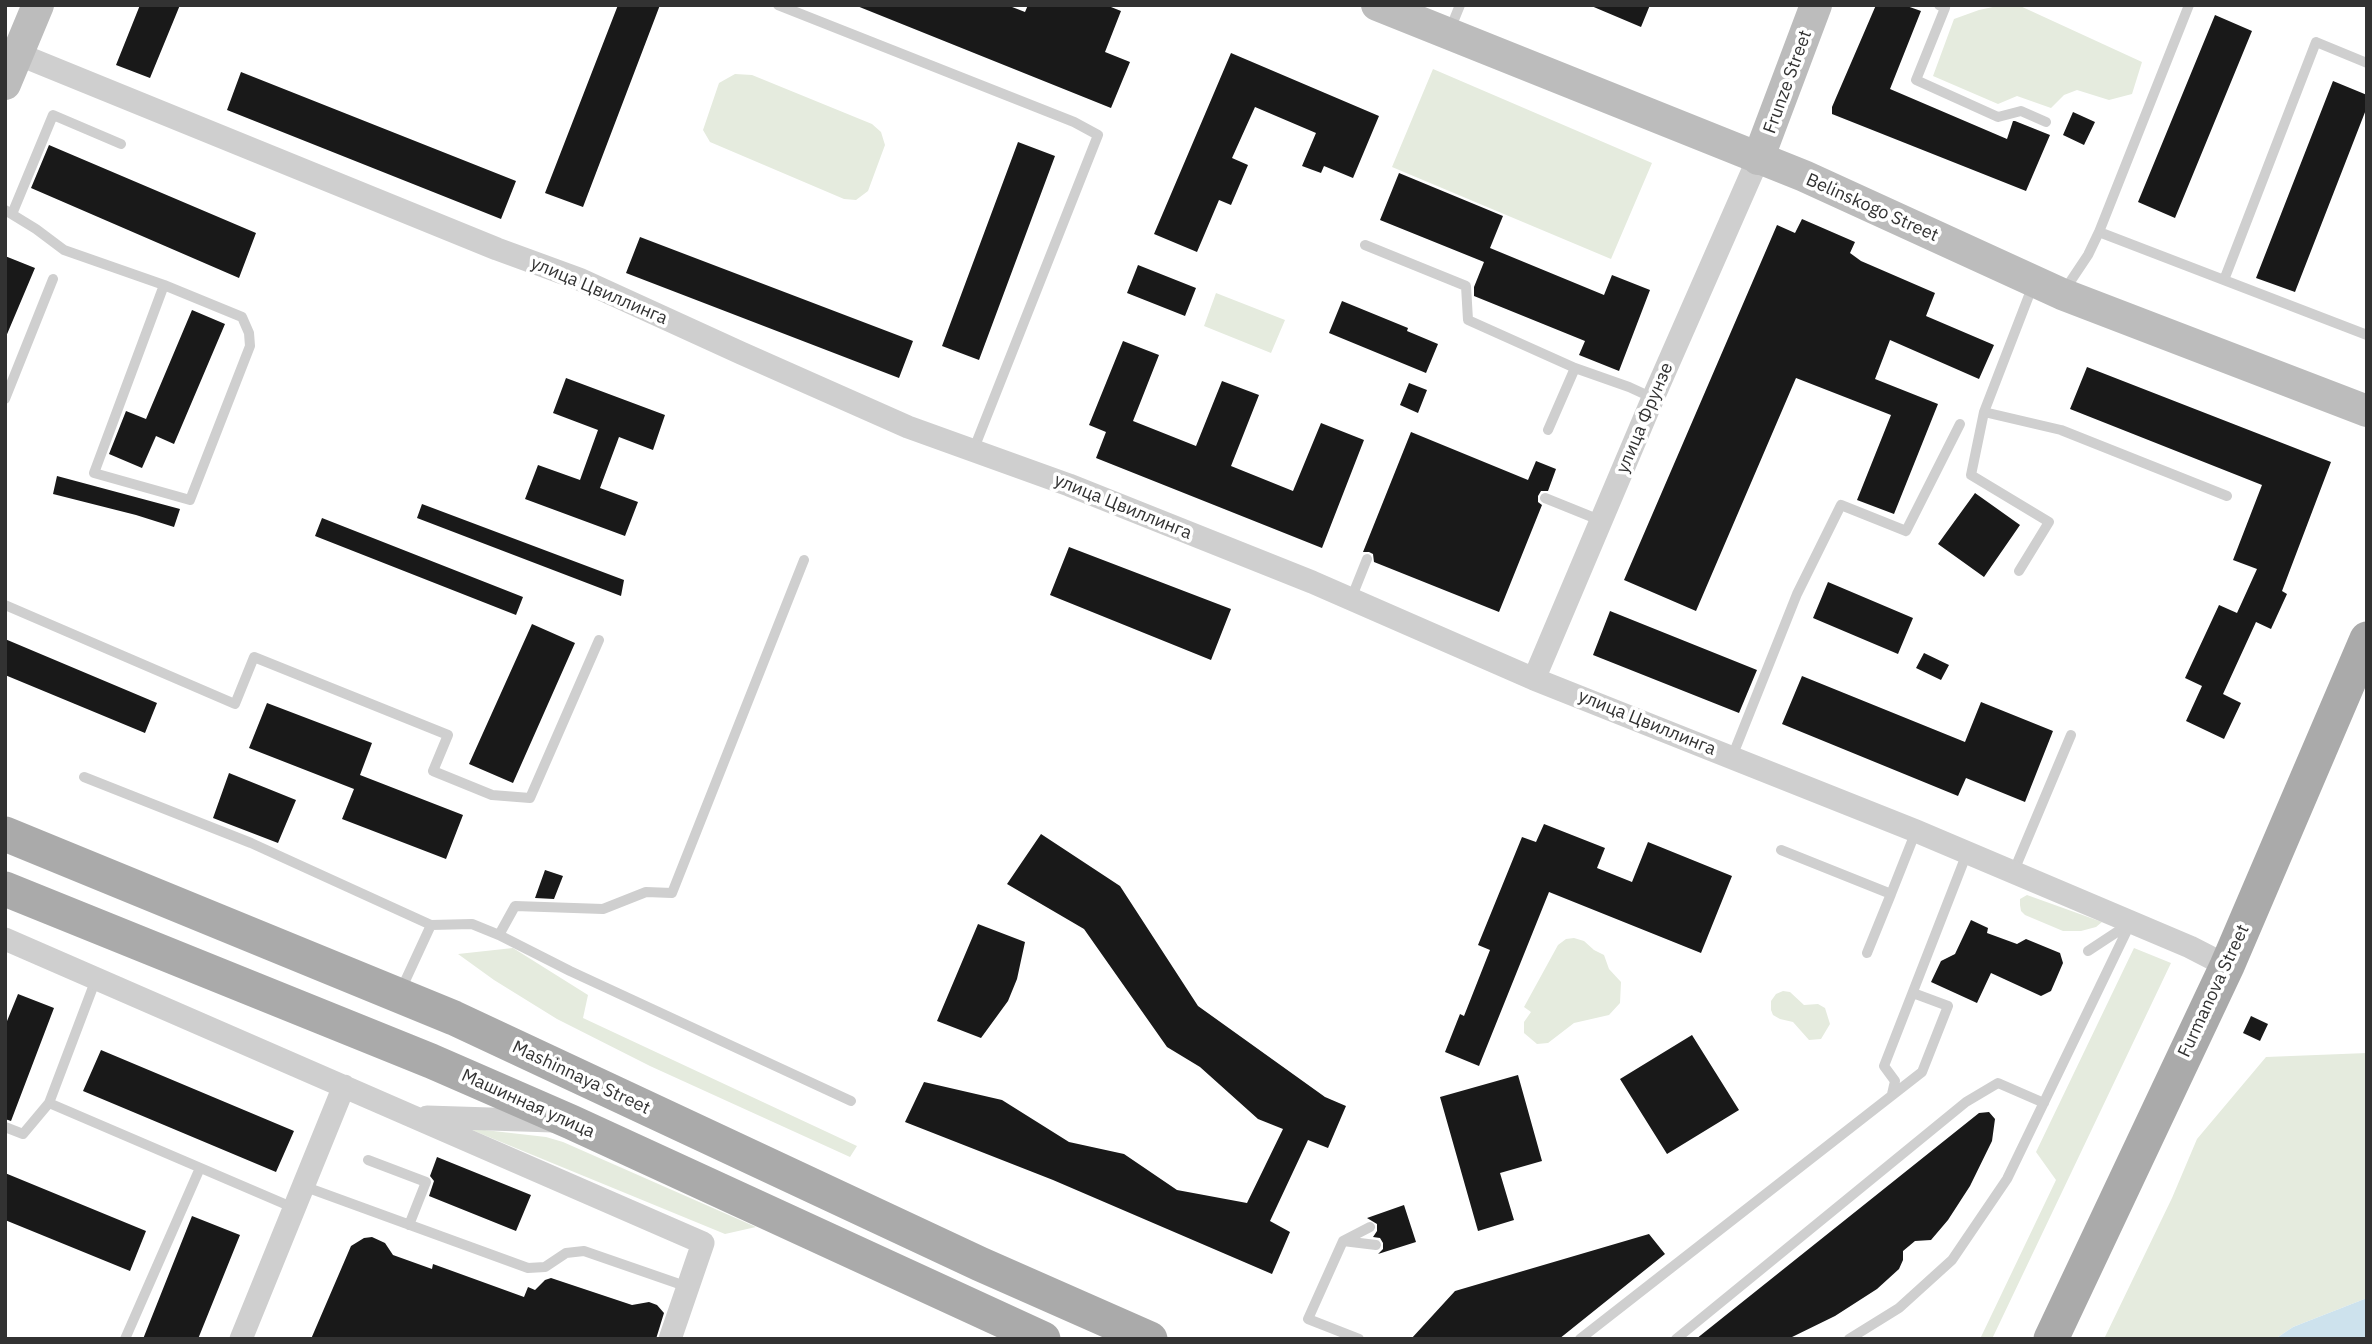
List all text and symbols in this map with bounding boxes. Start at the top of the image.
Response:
street label: Frunze Street [1759,27,1817,137]
street label: Belinskogo Street [1803,169,1941,247]
street label: улица Цвиллинга [527,252,671,330]
street label: улица Фрунзе [1612,359,1678,477]
street label: улица Цвиллинга [1051,470,1195,544]
street label: улица Цвиллинга [1575,686,1719,760]
street label: Furmanova Street [2174,921,2254,1061]
street label: Mashinnaya Street [509,1037,653,1119]
street label: Машинная улица [458,1065,598,1143]

